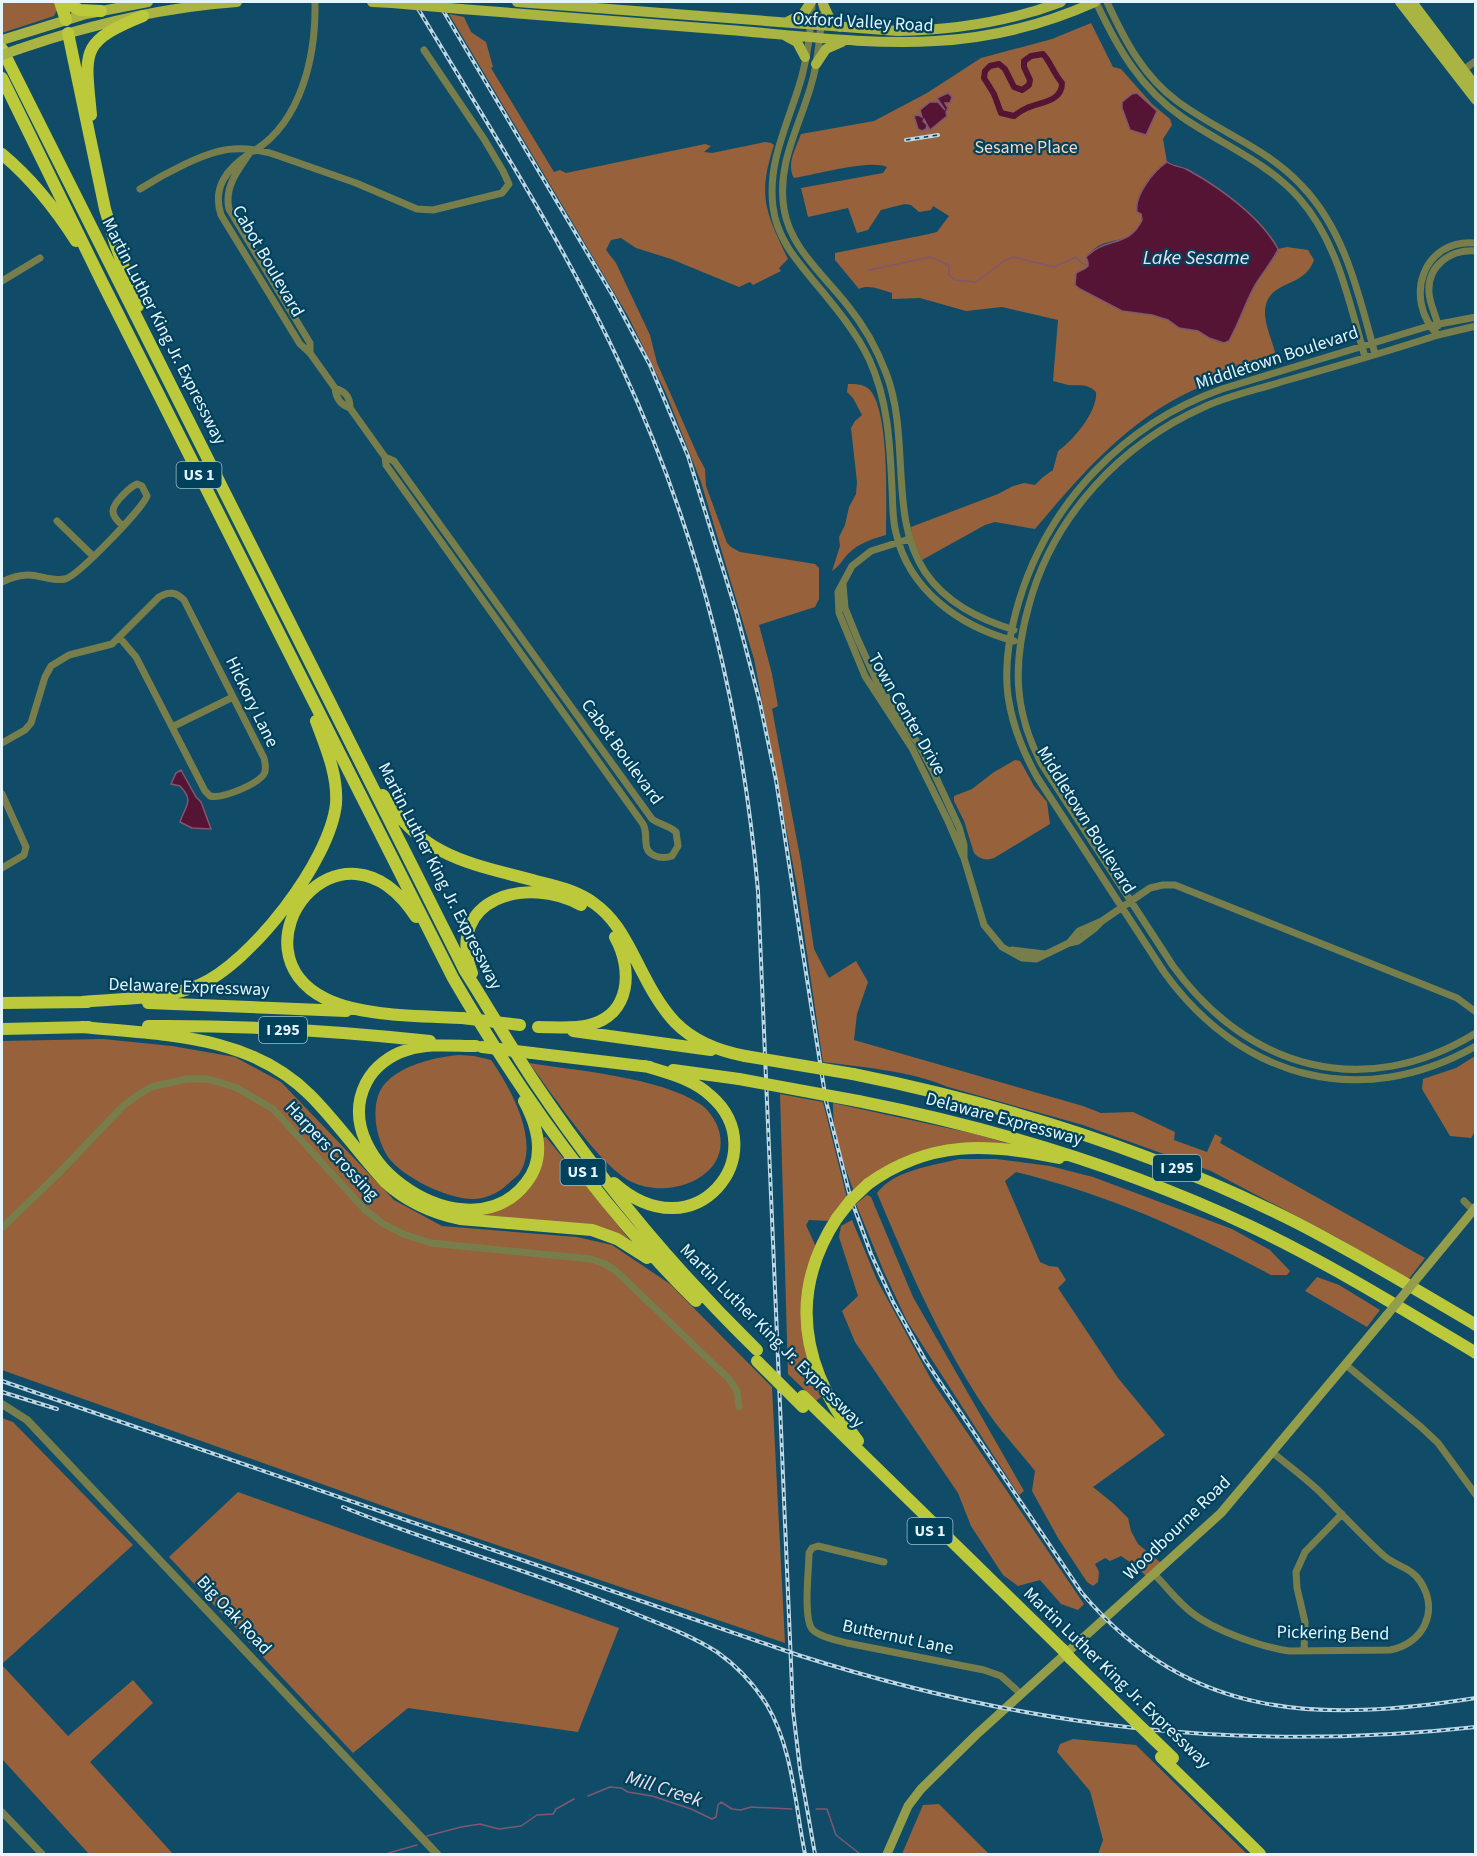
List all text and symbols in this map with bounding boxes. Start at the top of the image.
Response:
street label: Oxford Valley Road [792,6,934,38]
park label: Sesame Place [974,135,1078,160]
street label: Cabot Boulevard [226,200,310,322]
street label: Martin Luther King Jr. Expressway [96,213,233,449]
water label: Lake Sesame [1143,244,1249,272]
street label: Middletown Boulevard [1192,320,1362,396]
road number: US 1 [176,462,222,488]
street label: Town Center Drive [862,648,952,780]
street label: Hickory Lane [219,652,285,752]
street label: Cabot Boulevard [575,694,669,810]
street label: Middletown Boulevard [1030,741,1142,899]
street label: Martin Luther King Jr. Expressway [372,758,509,994]
street label: Delaware Expressway [108,972,271,1002]
road number: I 295 [259,1017,307,1043]
street label: Delaware Expressway [923,1086,1086,1152]
street label: Harpers Crossing [279,1096,385,1206]
road number: I 295 [1153,1155,1201,1181]
road number: US 1 [560,1159,606,1185]
street label: Martin Luther King Jr. Expressway [674,1238,870,1434]
street label: Woodbourne Road [1118,1470,1236,1586]
road number: US 1 [908,1518,952,1544]
street label: Big Oak Road [191,1570,277,1660]
street label: Martin Luther King Jr. Expressway [1018,1582,1217,1775]
street label: Butternut Lane [840,1613,956,1661]
street label: Pickering Bend [1276,1620,1390,1646]
water label: Mill Creek [622,1763,706,1815]

